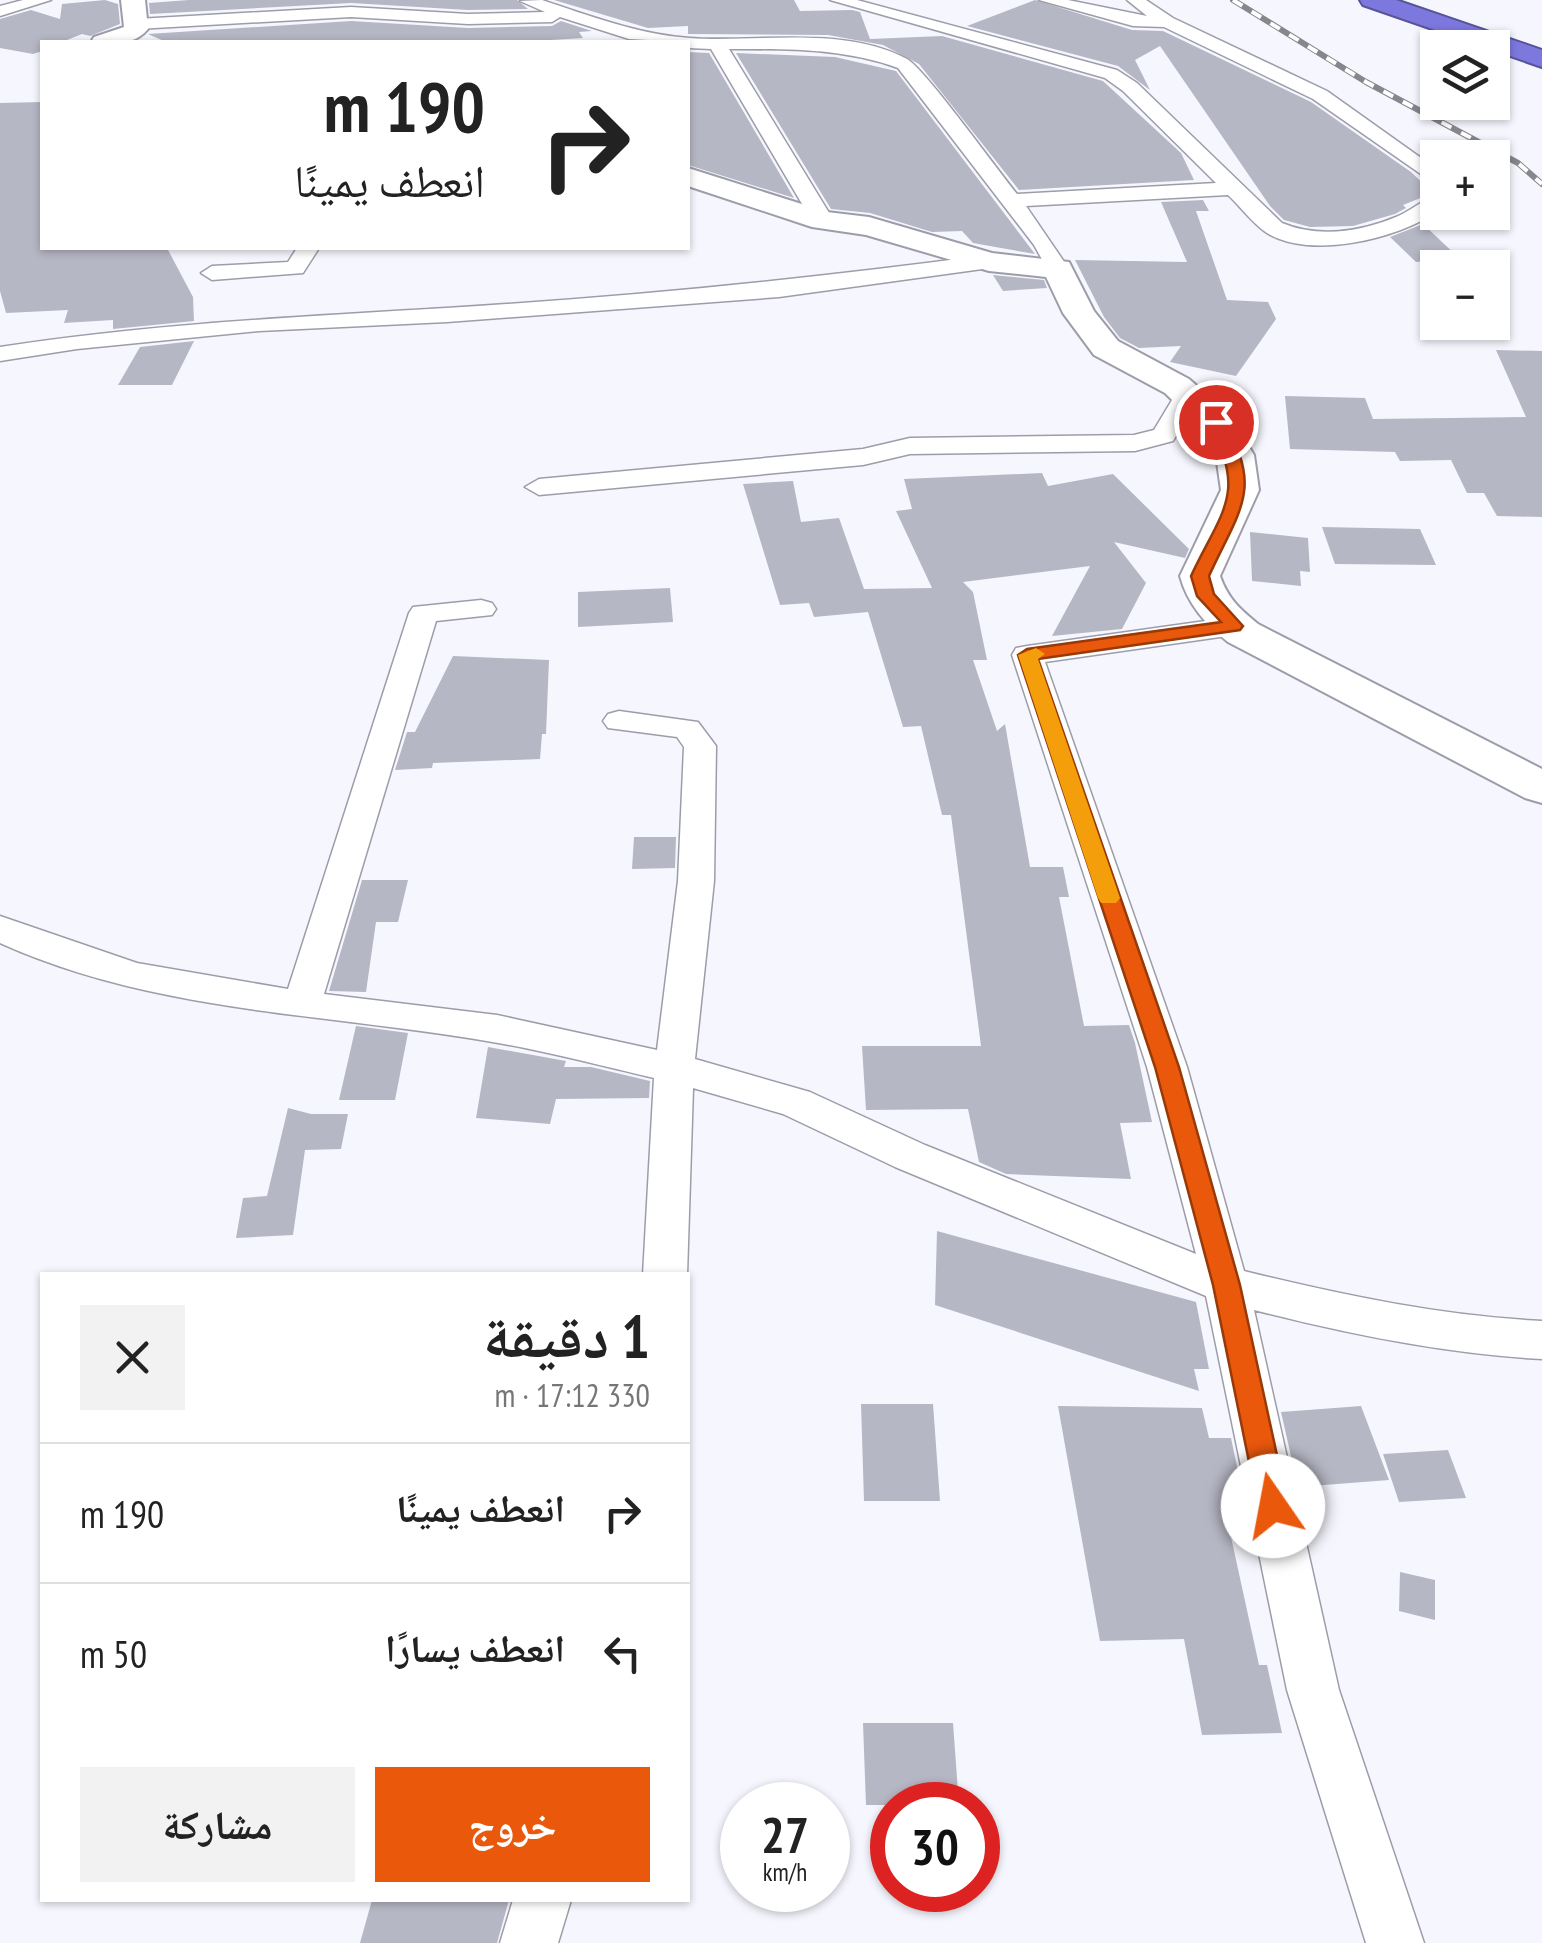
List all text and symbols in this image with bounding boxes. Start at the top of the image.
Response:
map controls [1420,30,1510,340]
button: layers [1420,30,1510,120]
text: 190 m [324,61,485,151]
icon: right [520,80,650,210]
button: + [1420,140,1510,230]
text: انعطف يمينًا [294,151,485,209]
button: − [1420,250,1510,340]
pin [1174,380,1259,465]
icon: arrive [1189,395,1244,450]
text: 1 دقيقة [483,1297,650,1375]
button: close [80,1305,185,1410]
text: 330 m · 17:12 [495,1374,650,1416]
position arrow [1221,1454,1325,1558]
text: انعطف يمينًا [396,1483,565,1532]
icon: right [595,1486,650,1541]
text: 190 m [80,1489,164,1538]
text: انعطف يسارًا [385,1623,565,1672]
icon: left [595,1626,650,1681]
text: 50 m [80,1629,147,1678]
button: مشاركة [80,1767,355,1882]
button: خروج [375,1767,650,1882]
speed limit sign: 30 [870,1782,1000,1912]
text: 27 [761,1802,809,1867]
text: km/h [763,1856,807,1888]

